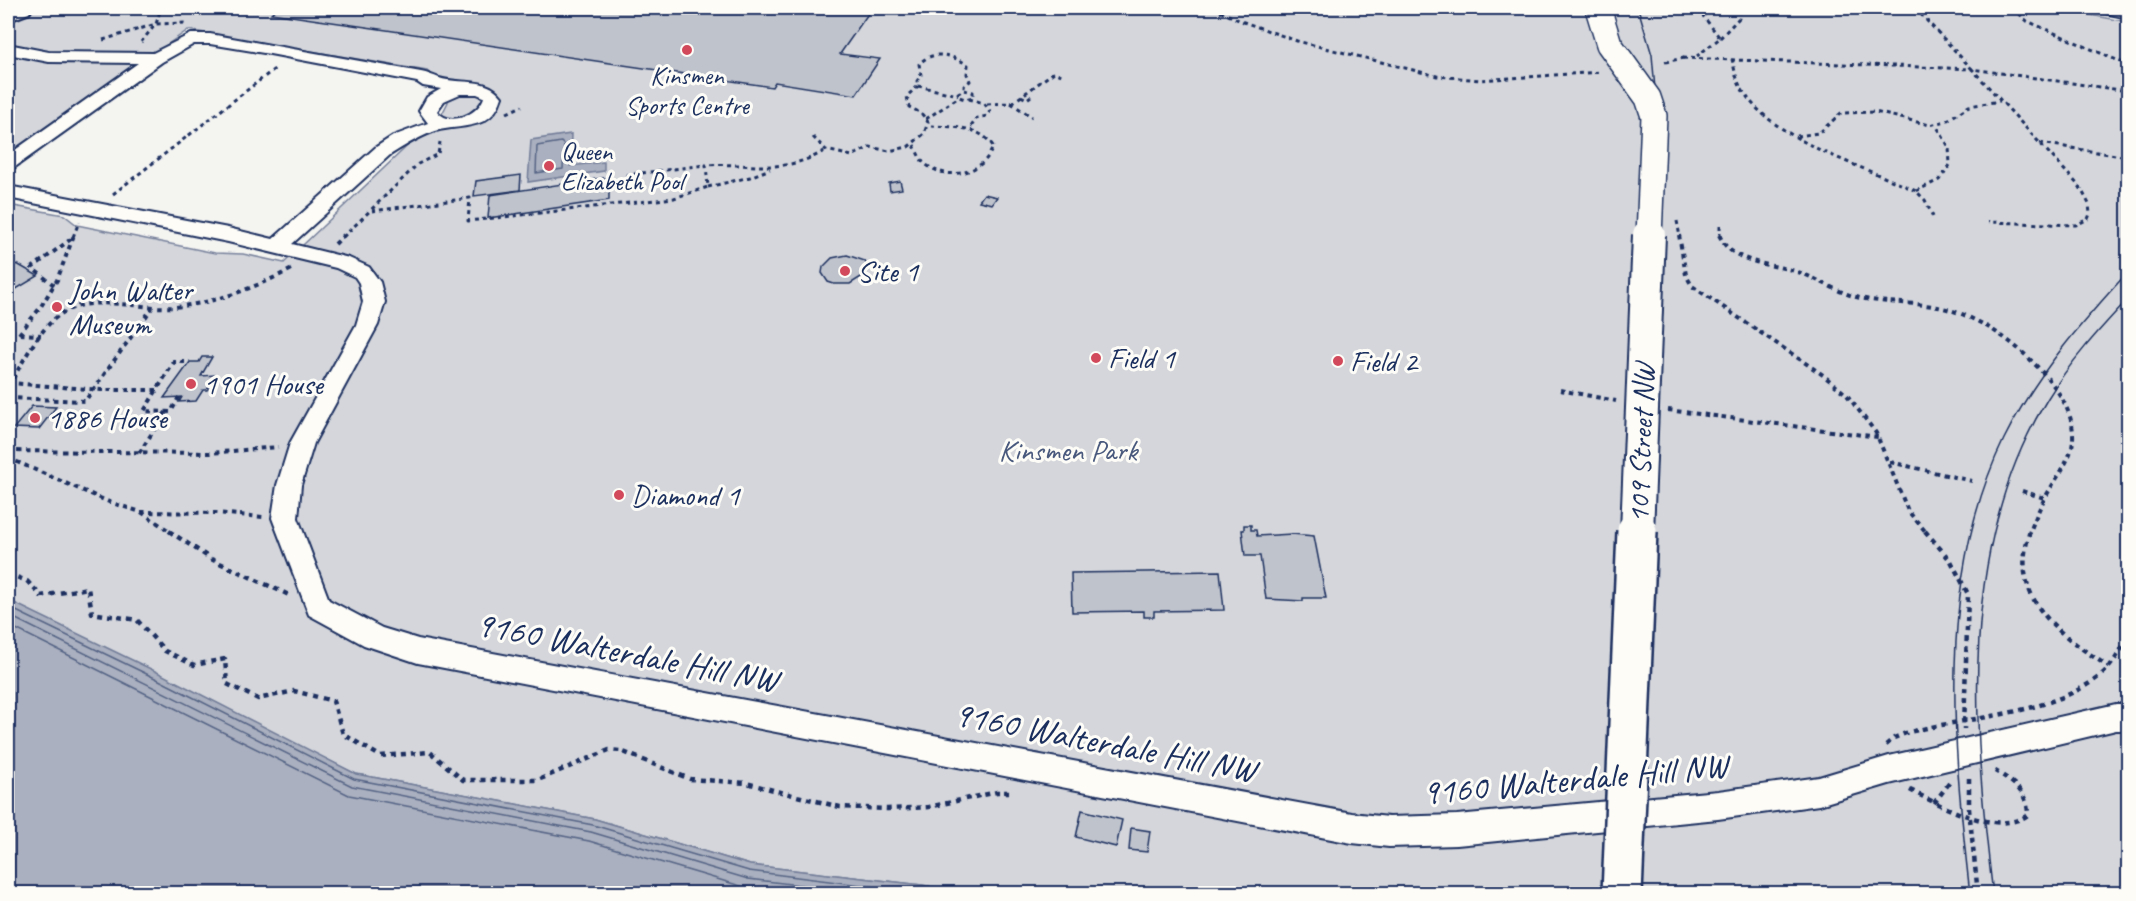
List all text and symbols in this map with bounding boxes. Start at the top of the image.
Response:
marker: Kinsmen Sports Centre [680,43,694,57]
place label: Kinsmen Sports Centre [625,59,750,122]
place label: Queen Elizabeth Pool [561,135,688,198]
marker: Queen Elizabeth Pool [542,159,556,173]
place label: Site 1 [857,252,920,290]
marker: Site 1 [838,264,852,278]
place label: John Walter Museum [67,271,195,343]
marker: John Walter Museum [50,300,64,314]
place label: Field 1 [1108,339,1176,377]
place label: Field 2 [1350,342,1419,380]
marker: Field 1 [1089,351,1103,365]
marker: Field 2 [1331,354,1345,368]
street label: 109 Street NW [1619,359,1663,524]
place label: 1901 House [203,365,325,403]
marker: 1901 House [184,377,198,391]
place label: 1886 House [47,399,169,437]
marker: 1886 House [28,411,42,425]
park label: Kinsmen Park [999,431,1139,469]
place label: Diamond 1 [631,476,741,514]
marker: Diamond 1 [612,488,626,502]
street label: 9160 Walterdale Hill NW [472,600,786,705]
street label: 9160 Walterdale Hill NW [950,690,1264,795]
street label: 9160 Walterdale Hill NW [1420,742,1734,815]

